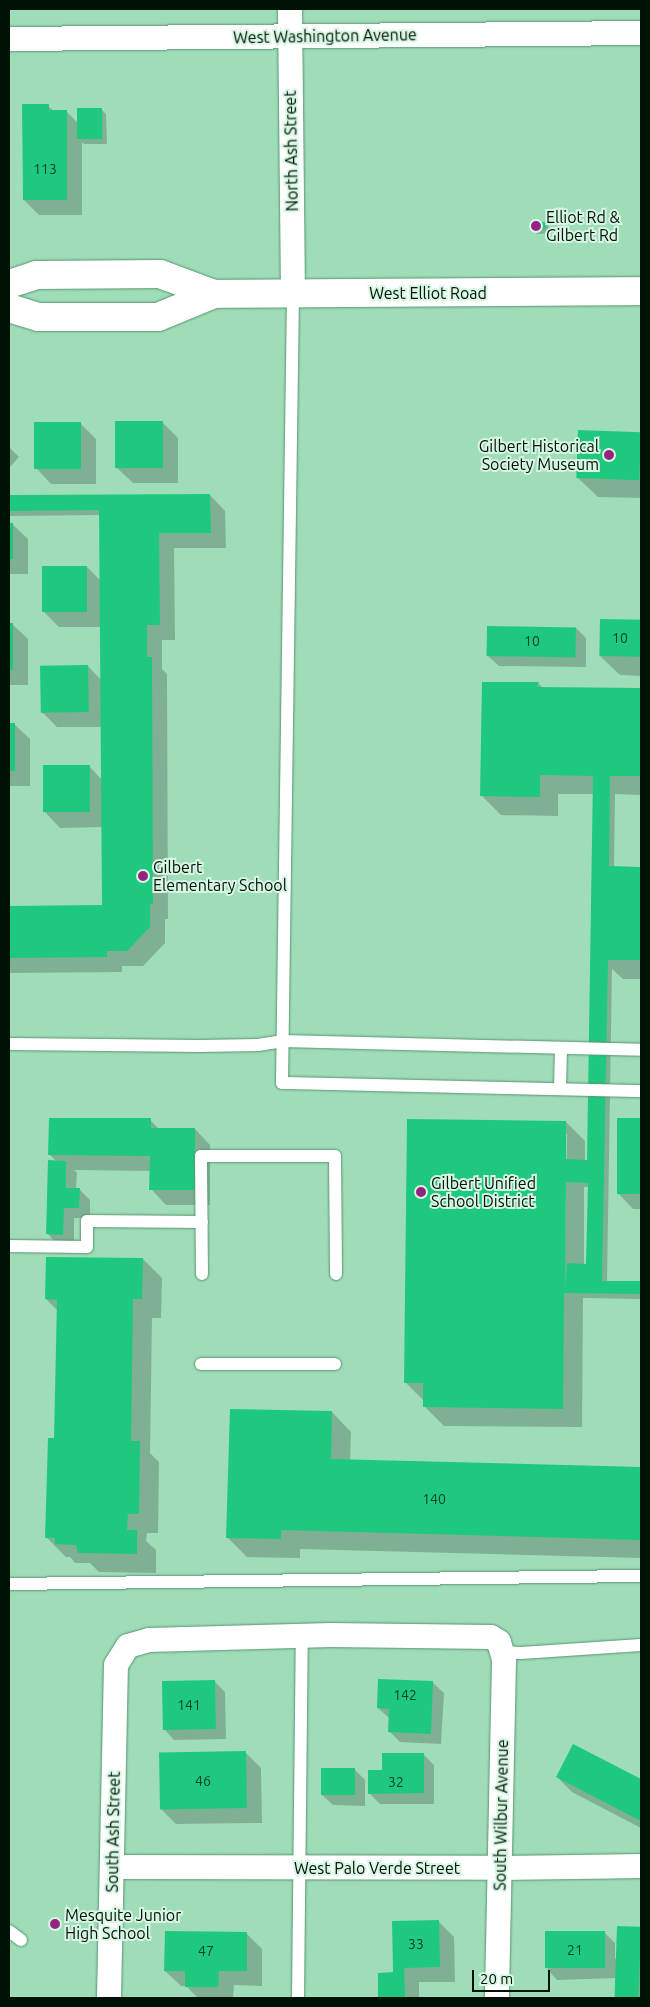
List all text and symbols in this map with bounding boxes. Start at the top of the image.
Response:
street label: West Washington Avenue [233,25,417,47]
street label: North Ash Street [280,90,302,212]
house number: 113 [33,161,57,177]
place label: Elliot Rd & Gilbert Rd [546,207,620,245]
marker: Elliot Rd & Gilbert Rd [530,220,542,232]
street label: West Elliot Road [369,283,487,303]
place label: Gilbert Historical Society Museum [479,436,599,474]
marker: Gilbert Historical Society Museum [603,449,615,461]
house number: 10 [612,630,628,646]
house number: 10 [524,633,540,649]
place label: Gilbert Elementary School [153,857,287,895]
marker: Gilbert Elementary School [137,870,149,882]
place label: Gilbert Unified School District [431,1173,536,1211]
marker: Gilbert Unified School District [415,1186,427,1198]
house number: 140 [422,1491,446,1507]
house number: 142 [393,1687,417,1703]
house number: 141 [177,1697,201,1713]
street label: South Wilbur Avenue [490,1739,512,1891]
street label: South Ash Street [102,1771,124,1893]
house number: 46 [195,1773,211,1789]
house number: 32 [388,1774,404,1790]
street label: West Palo Verde Street [294,1858,460,1878]
place label: Mesquite Junior High School [65,1905,181,1943]
marker: Mesquite Junior High School [49,1918,61,1930]
house number: 33 [408,1936,424,1952]
house number: 21 [567,1942,583,1958]
house number: 47 [198,1943,214,1959]
scale bar [475,1960,552,1992]
text: 20 m [480,1970,513,1987]

